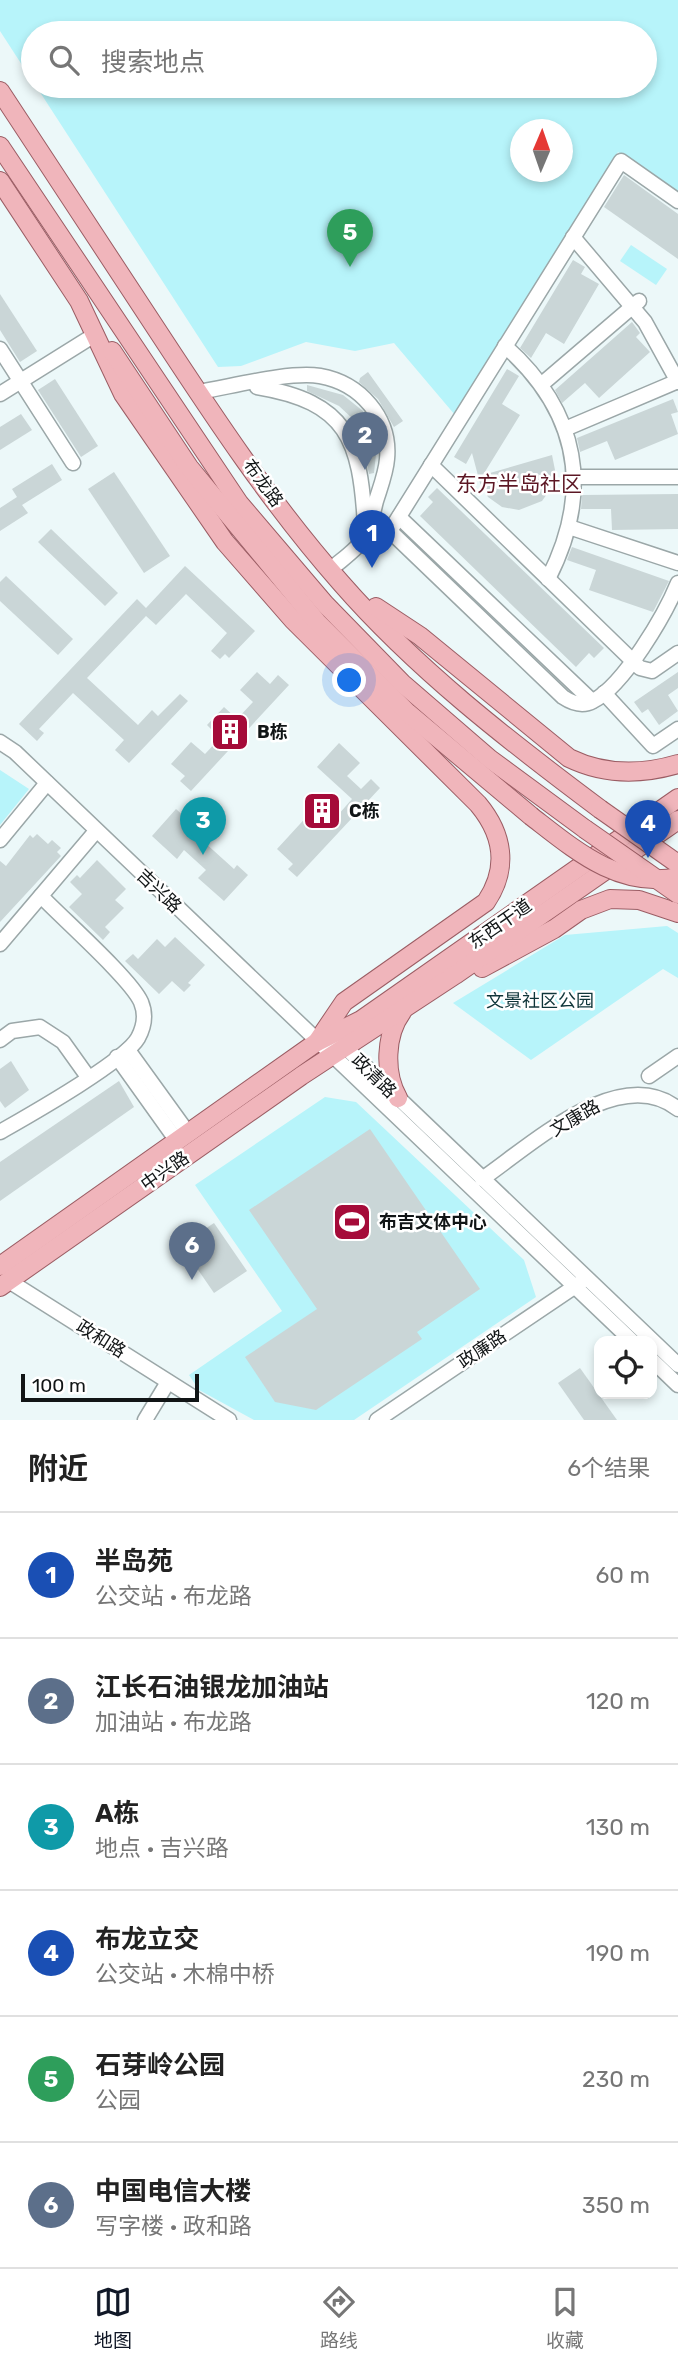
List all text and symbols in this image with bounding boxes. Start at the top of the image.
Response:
search box [21,21,657,98]
icon: search [45,41,83,79]
text: 搜索地点 [101,47,205,78]
north arrow [510,119,573,182]
pin: 5 [327,209,373,267]
pin: 2 [342,412,388,470]
street label: 布龙路 [238,455,288,511]
district label: 东方半岛社区 [456,471,582,496]
pin: 1 [349,510,395,568]
your location [332,663,366,697]
building icon: B栋 [209,711,251,753]
place label: B栋 [257,721,288,743]
building icon: C栋 [301,790,343,832]
pin: 3 [180,797,226,855]
place label: C栋 [349,800,380,822]
pin: 4 [625,800,671,858]
street label: 吉兴路 [132,864,186,918]
street label: 东西干道 [464,894,536,954]
park label: 文景社区公园 [486,990,594,1012]
street label: 政清路 [347,1049,401,1103]
street label: 文康路 [546,1095,604,1141]
street label: 中兴路 [137,1147,193,1195]
sports icon: 布吉文体中心 [331,1201,373,1243]
place label: 布吉文体中心 [379,1211,487,1233]
pin: 6 [169,1222,215,1280]
street label: 政和路 [72,1315,130,1363]
street label: 政廉路 [453,1325,511,1373]
map controls [594,1336,657,1399]
button: locate [594,1336,657,1399]
scale bar [21,1371,200,1403]
text: 100 m [32,1374,86,1397]
text: 附近 [28,1451,88,1487]
text: 6个结果 [567,1454,650,1482]
text: 半岛苑 [95,1546,173,1577]
text: 1 [45,1561,57,1589]
text: 60 m [595,1561,650,1589]
text: 公交站 · 布龙路 [95,1582,252,1610]
text: 江长石油银龙加油站 [95,1672,329,1703]
text: 2 [44,1687,58,1715]
text: 120 m [586,1687,650,1715]
text: 加油站 · 布龙路 [95,1708,252,1736]
text: A栋 [95,1798,140,1829]
text: 3 [43,1813,59,1841]
text: 130 m [586,1813,650,1841]
text: 地点 · 吉兴路 [95,1834,229,1862]
text: 布龙立交 [95,1924,199,1955]
text: 4 [43,1939,59,1967]
text: 190 m [586,1939,650,1967]
text: 公交站 · 木棉中桥 [95,1960,275,1988]
text: 石芽岭公园 [95,2050,225,2081]
text: 5 [44,2065,58,2093]
text: 230 m [582,2065,650,2093]
text: 公园 [95,2086,141,2114]
text: 中国电信大楼 [95,2176,251,2207]
text: 6 [44,2191,58,2219]
text: 350 m [582,2191,650,2219]
text: 写字楼 · 政和路 [95,2212,252,2240]
tab: 地图 [94,2283,132,2352]
tab: 路线 [320,2283,358,2352]
tab: 收藏 [546,2283,584,2352]

